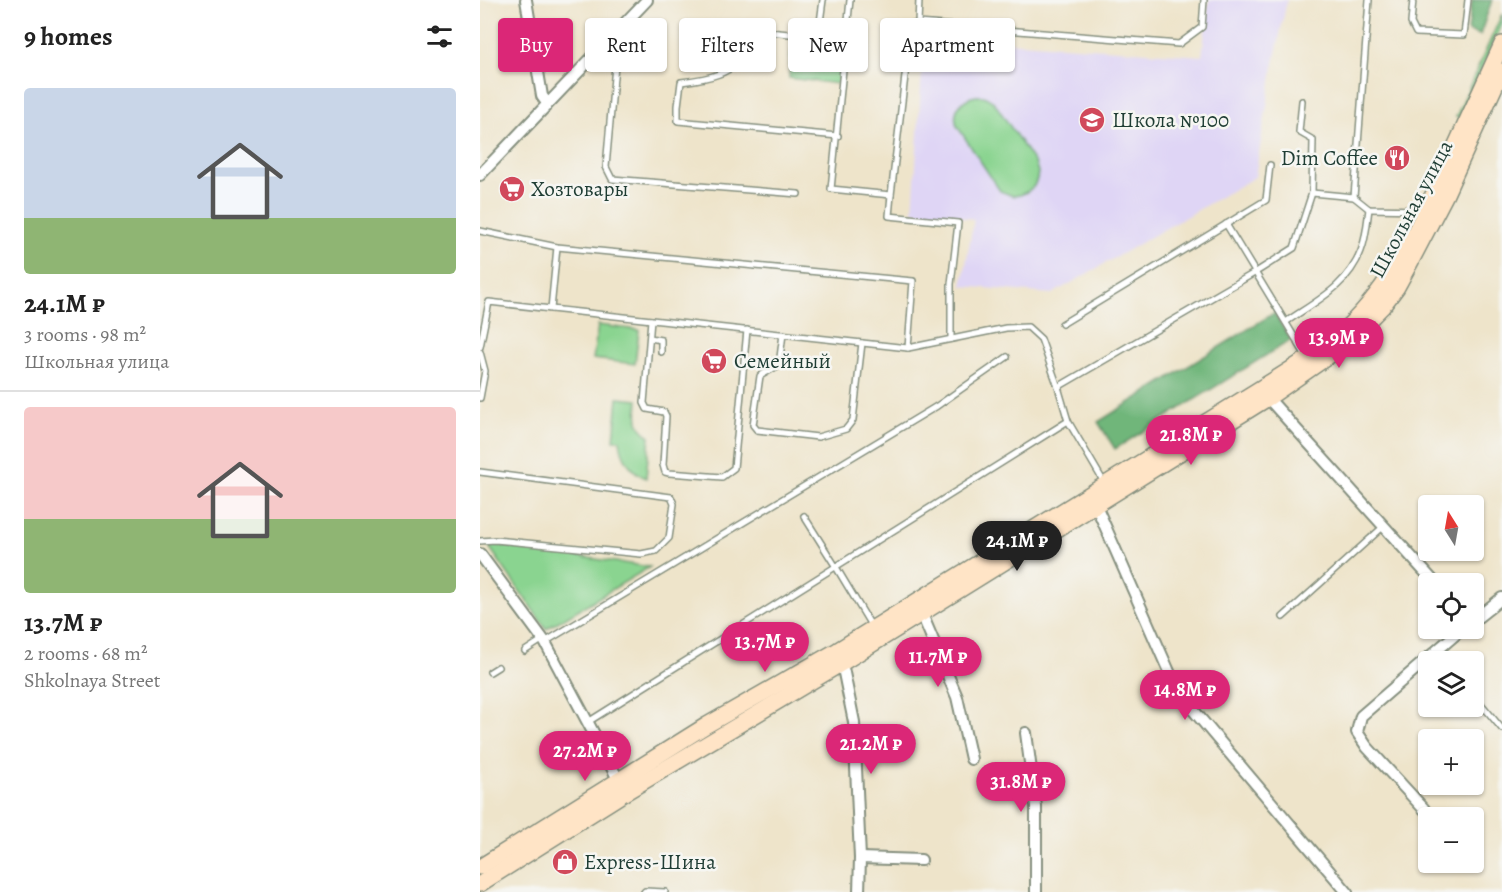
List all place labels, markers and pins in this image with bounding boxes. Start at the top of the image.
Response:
school or university icon: Школа №100 [1077,105,1107,135]
place label: Школа №100 [1112,106,1229,134]
restaurant icon: Dim Coffee [1382,143,1412,173]
place label: Dim Coffee [1281,144,1378,172]
supermarket icon: Хозтовары [497,174,527,204]
place label: Хозтовары [531,175,628,203]
pin: 13.9M ₽ [1284,318,1394,369]
supermarket icon: Семейный [699,346,729,376]
place label: Семейный [734,347,831,375]
pin: 21.8M ₽ [1136,415,1246,466]
pin: 24.1M ₽ [962,521,1072,572]
pin: 13.7M ₽ [710,622,820,673]
pin: 11.7M ₽ [883,637,993,688]
pin: 14.8M ₽ [1130,670,1240,721]
pin: 21.2M ₽ [816,724,926,775]
pin: 27.2M ₽ [530,731,640,782]
pin: 31.8M ₽ [966,762,1076,813]
shop icon: Express-Шина [550,847,580,877]
place label: Express-Шина [584,848,716,876]

